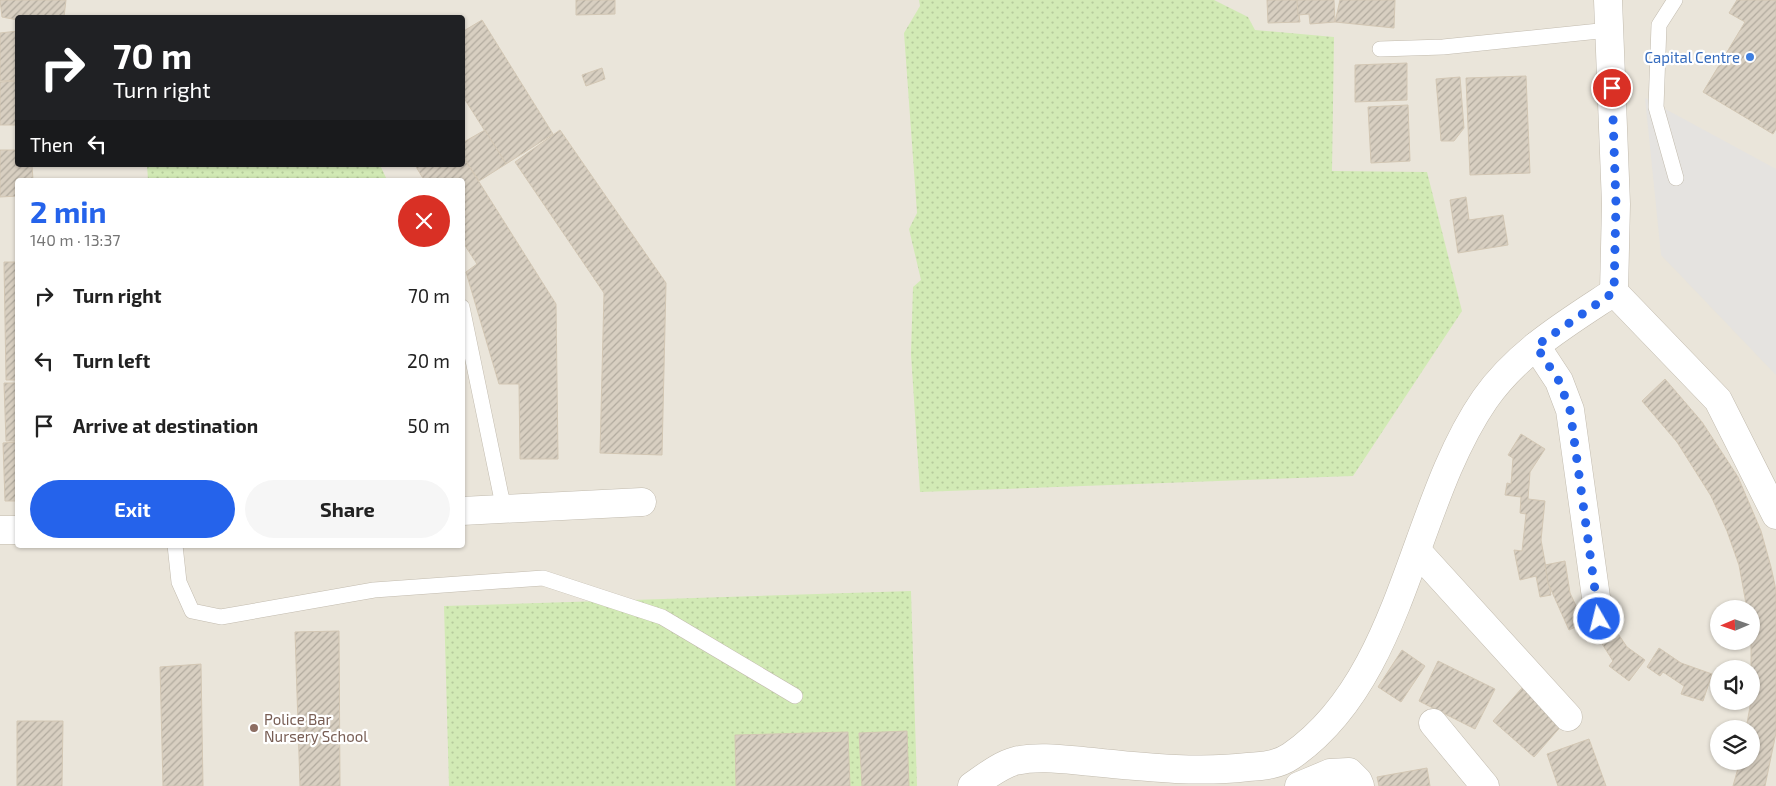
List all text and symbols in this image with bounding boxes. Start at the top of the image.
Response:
text: 70 m [113,34,192,76]
icon: right [30,35,95,100]
place label: Capital Centre [1645,48,1740,66]
marker: Capital Centre [1744,51,1756,63]
pin [1591,67,1633,109]
icon: arrive [1598,74,1626,102]
text: Turn right [113,76,211,102]
icon: left [83,130,111,158]
text: Then [30,133,73,156]
text: 2 min [30,193,107,229]
button: close [398,195,450,247]
text: 140 m · 13:37 [30,230,120,249]
icon: right [30,282,58,310]
text: Turn right [73,284,161,307]
text: 70 m [408,284,450,307]
icon: left [30,347,58,375]
text: Turn left [73,349,150,372]
text: 20 m [407,349,450,372]
icon: arrive [30,412,58,440]
text: Arrive at destination [73,414,258,437]
text: 50 m [407,414,450,437]
button: Exit [30,480,235,538]
button: Share [245,480,450,538]
position arrow [1572,592,1624,644]
north arrow [1710,600,1760,650]
map controls [1710,600,1760,770]
button: sound [1710,660,1760,710]
place label: Police Bar Nursery School [264,710,368,745]
button: layers [1710,720,1760,770]
marker: Police Bar Nursery School [248,722,260,734]

